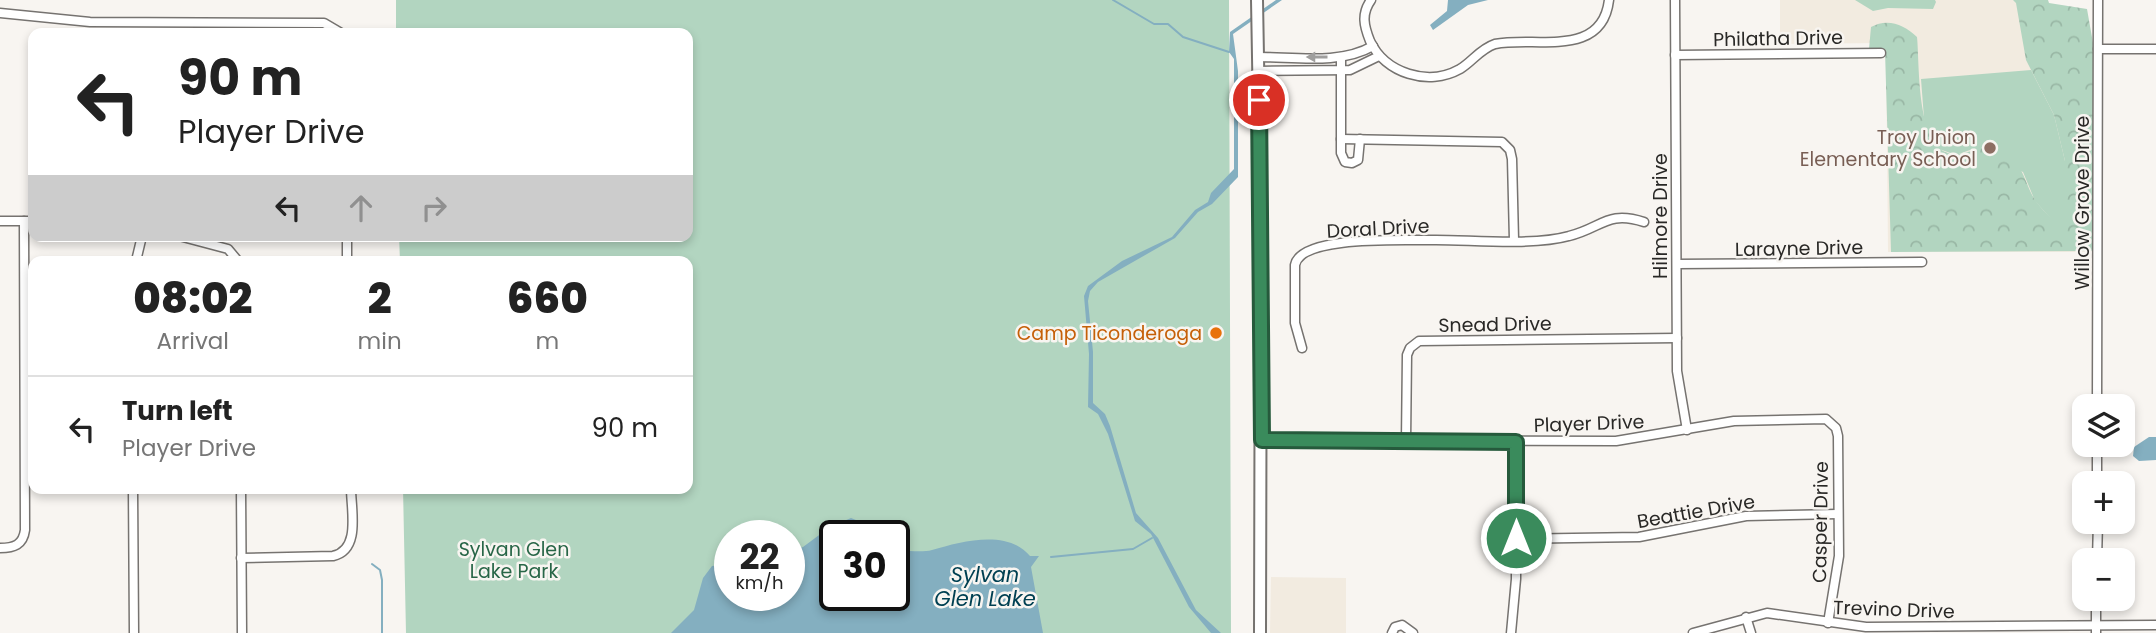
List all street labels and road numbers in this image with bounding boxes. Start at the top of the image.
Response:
street label: Philatha Drive [1713,24,1843,53]
street label: Willow Grove Drive [2069,116,2096,290]
street label: Hilmore Drive [1647,153,1674,279]
street label: Doral Drive [1326,212,1430,245]
street label: Larayne Drive [1735,234,1863,263]
street label: Snead Drive [1438,310,1552,339]
street label: Player Drive [1533,408,1645,439]
street label: Casper Drive [1806,461,1835,583]
street label: Beattie Drive [1635,488,1757,535]
street label: Trevino Drive [1833,594,1955,625]

